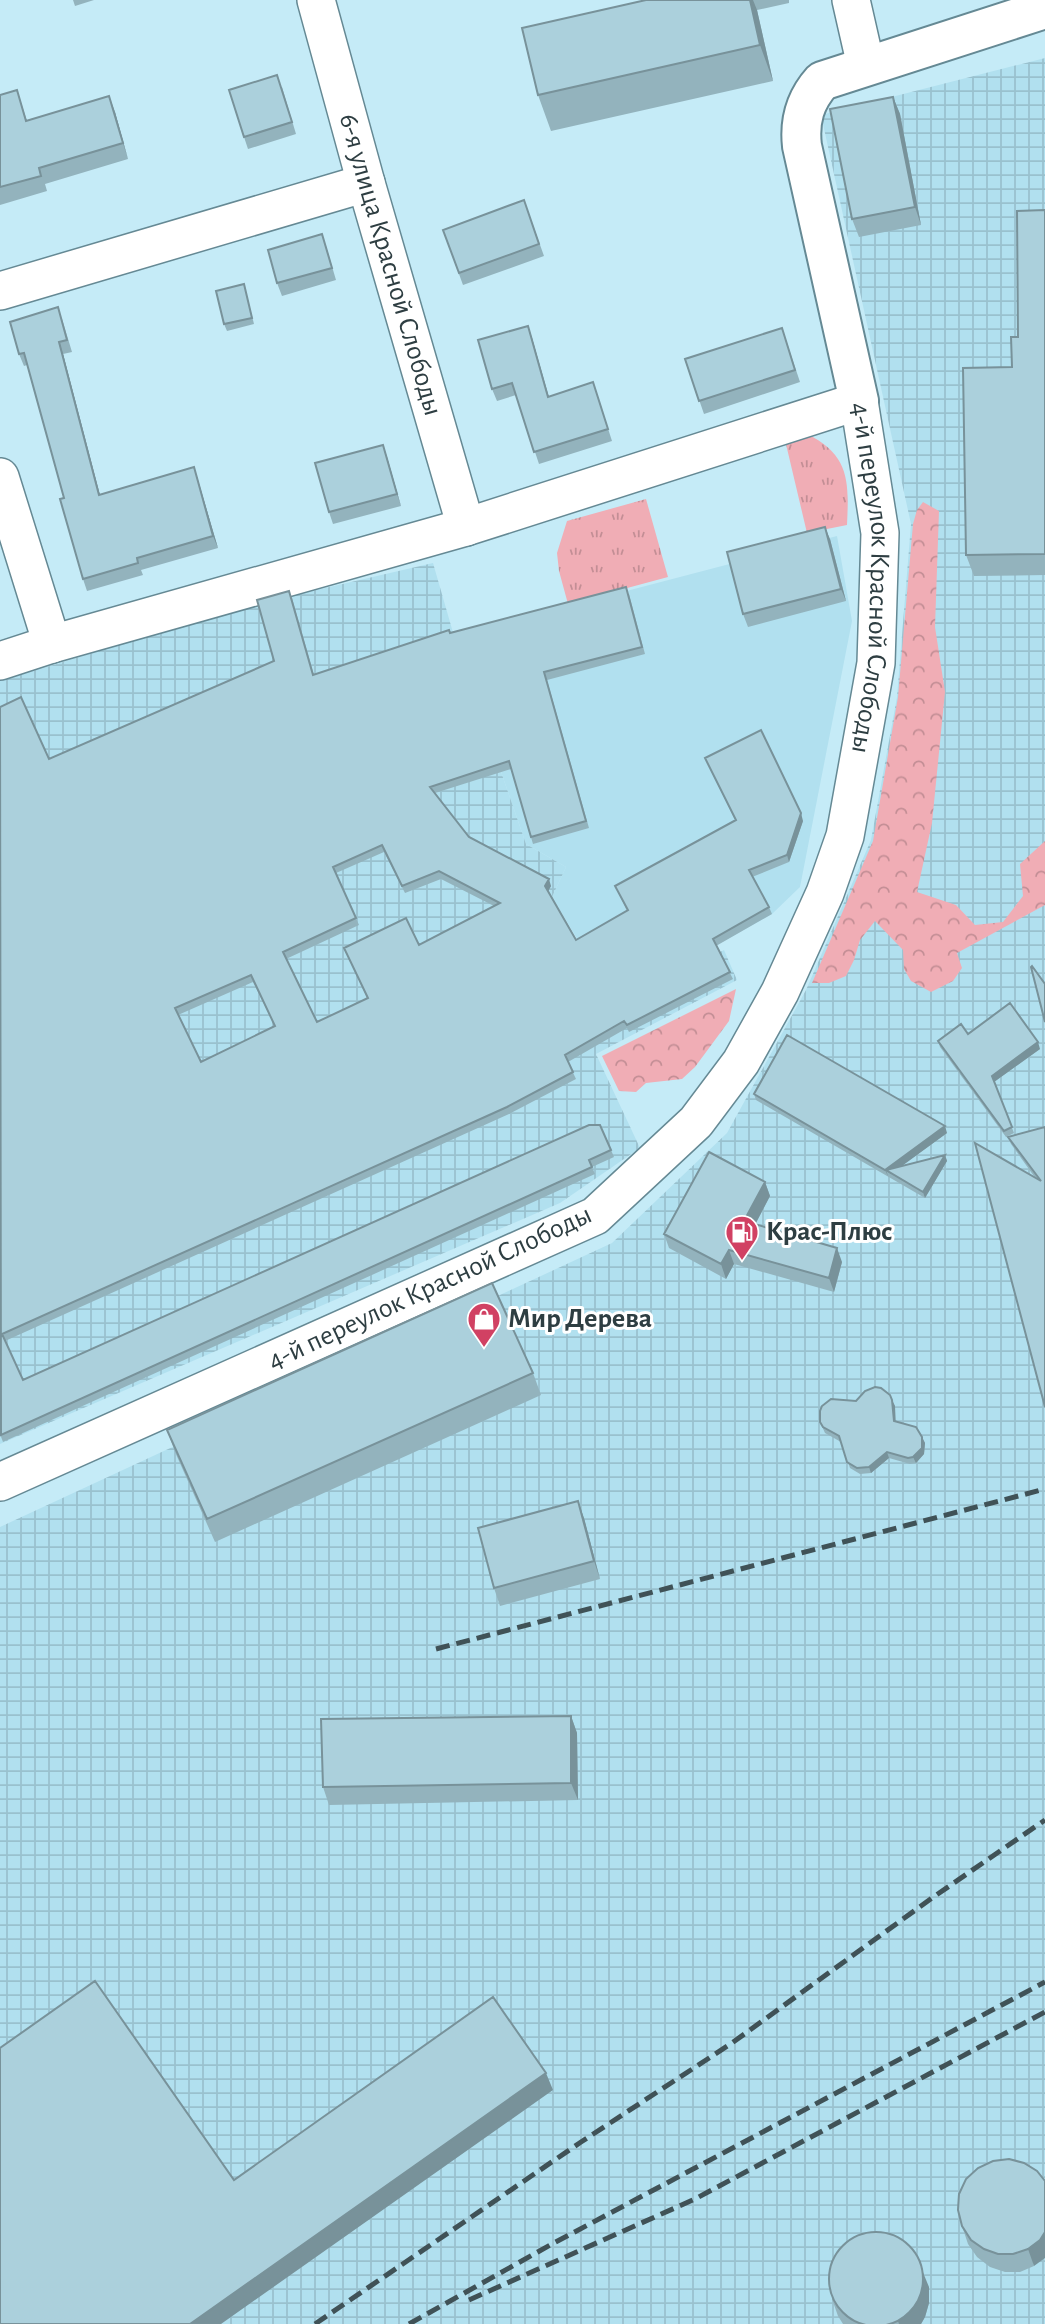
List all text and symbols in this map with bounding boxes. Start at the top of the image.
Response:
street label: 6-я улица Красной Слободы [334,111,447,419]
street label: 4-й переулок Красной Слободы [845,400,894,756]
street label: 4-й переулок Красной Слободы [264,1201,596,1375]
fuel station icon: Крас-Плюс [723,1213,761,1262]
place label: Крас-Плюс [766,1218,893,1246]
shop icon: Мир Дерева [465,1300,503,1349]
place label: Мир Дерева [508,1305,652,1333]

